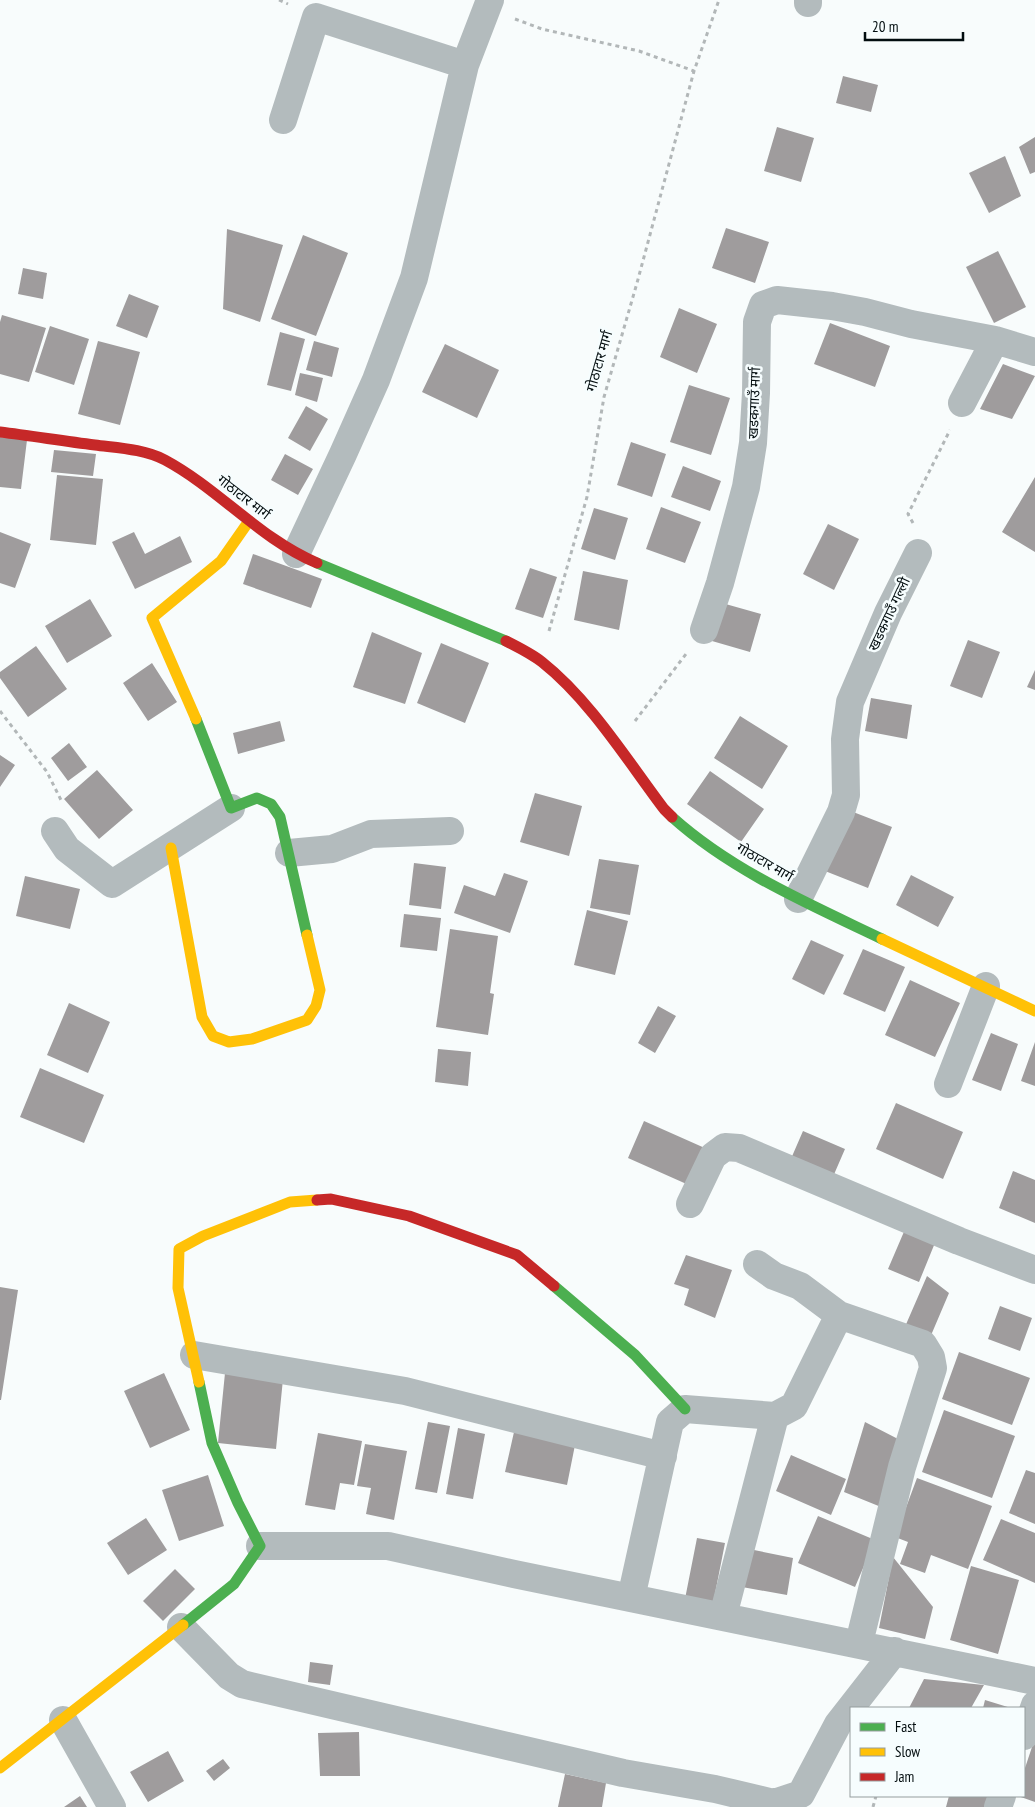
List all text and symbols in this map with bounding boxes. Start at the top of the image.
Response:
scale bar [865,10,962,42]
text: 20 m [872,17,898,36]
street label: गोठाटार मार्ग [582,327,617,394]
street label: खडकगाउँ मार्ग [744,366,764,439]
street label: गोठाटार मार्ग [214,471,275,524]
street label: खडकगाउँ गल्ली [864,574,914,654]
street label: गोठाटार मार्ग [733,839,798,886]
legend [850,1707,1025,1797]
text: Fast [895,1717,916,1736]
text: Slow [895,1742,920,1761]
text: Jam [894,1767,914,1786]

